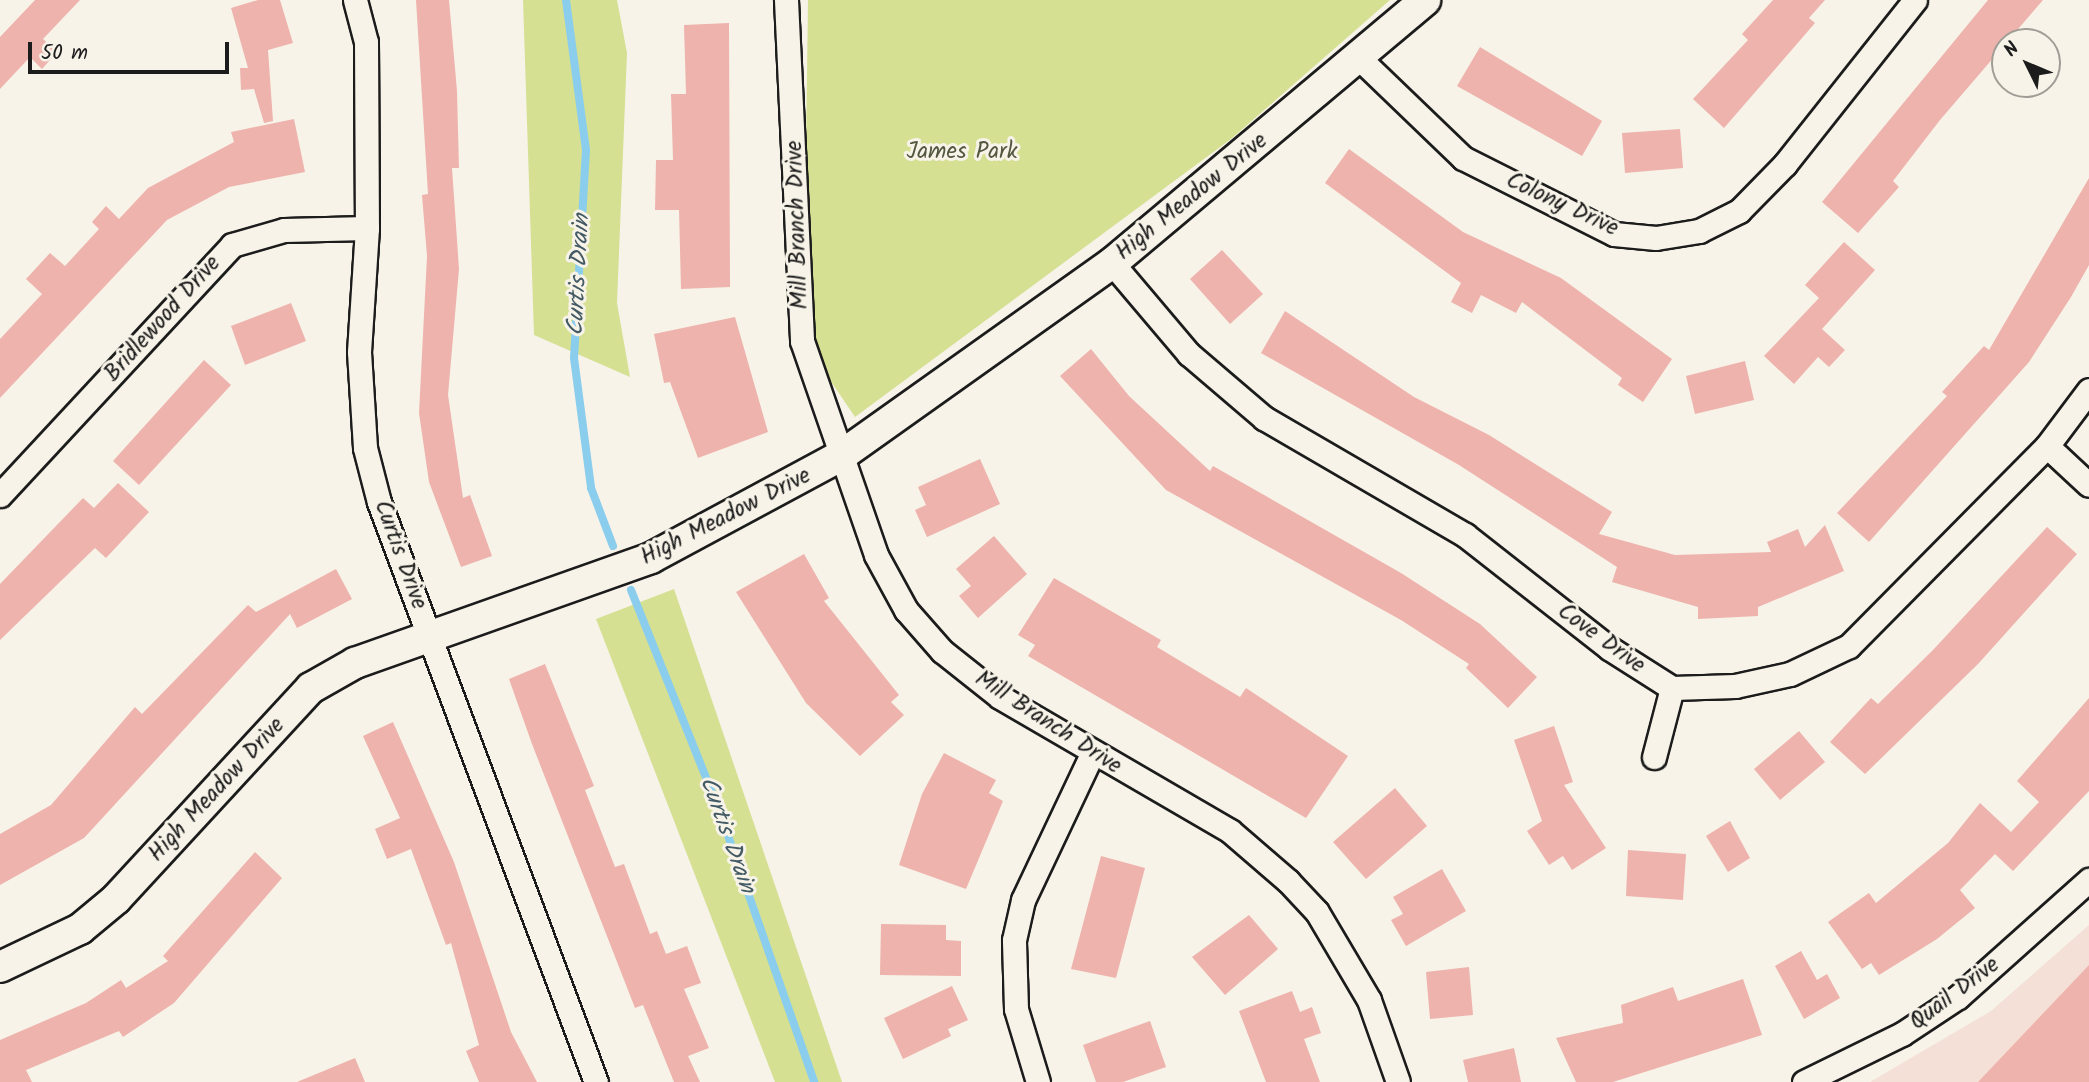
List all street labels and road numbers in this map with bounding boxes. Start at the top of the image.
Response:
street label: High Meadow Drive [1111,127,1273,267]
street label: Mill Branch Drive [781,140,815,310]
street label: Colony Drive [1502,167,1622,243]
street label: Bridlewood Drive [99,250,227,388]
street label: High Meadow Drive [636,462,816,572]
street label: Curtis Drive [368,497,432,613]
street label: Cove Drive [1552,598,1650,680]
street label: Mill Branch Drive [970,665,1126,781]
street label: High Meadow Drive [143,712,291,868]
street label: Quail Drive [1905,951,2005,1037]

